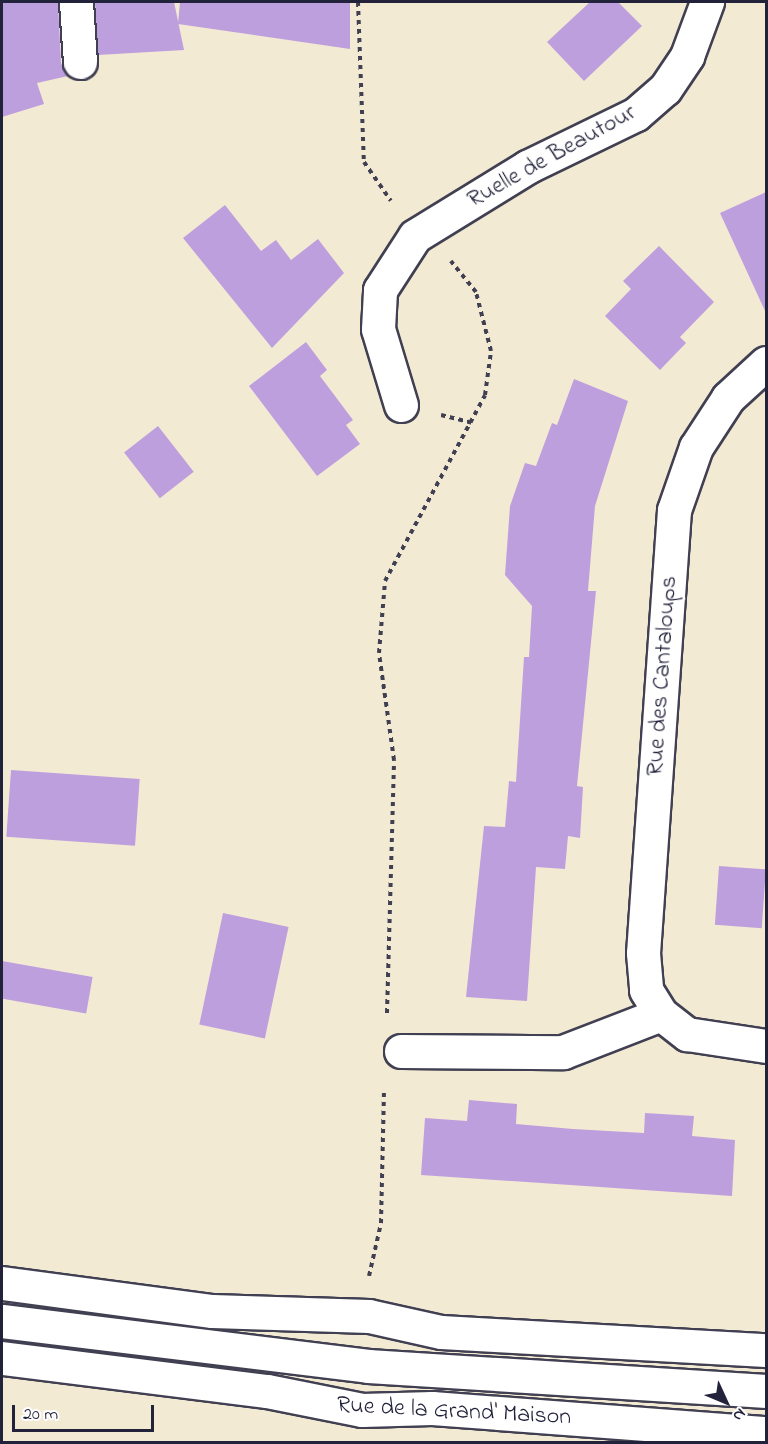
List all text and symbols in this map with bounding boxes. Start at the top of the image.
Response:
street label: Ruelle de Beautour [463,99,641,215]
street label: Rue des Cantaloups [642,575,684,777]
north arrow [696,1372,756,1432]
street label: Rue de la Grand' Maison [336,1391,572,1433]
scale bar [15,1393,158,1431]
text: 20 m [23,1402,58,1428]
text: N [727,1402,751,1427]

